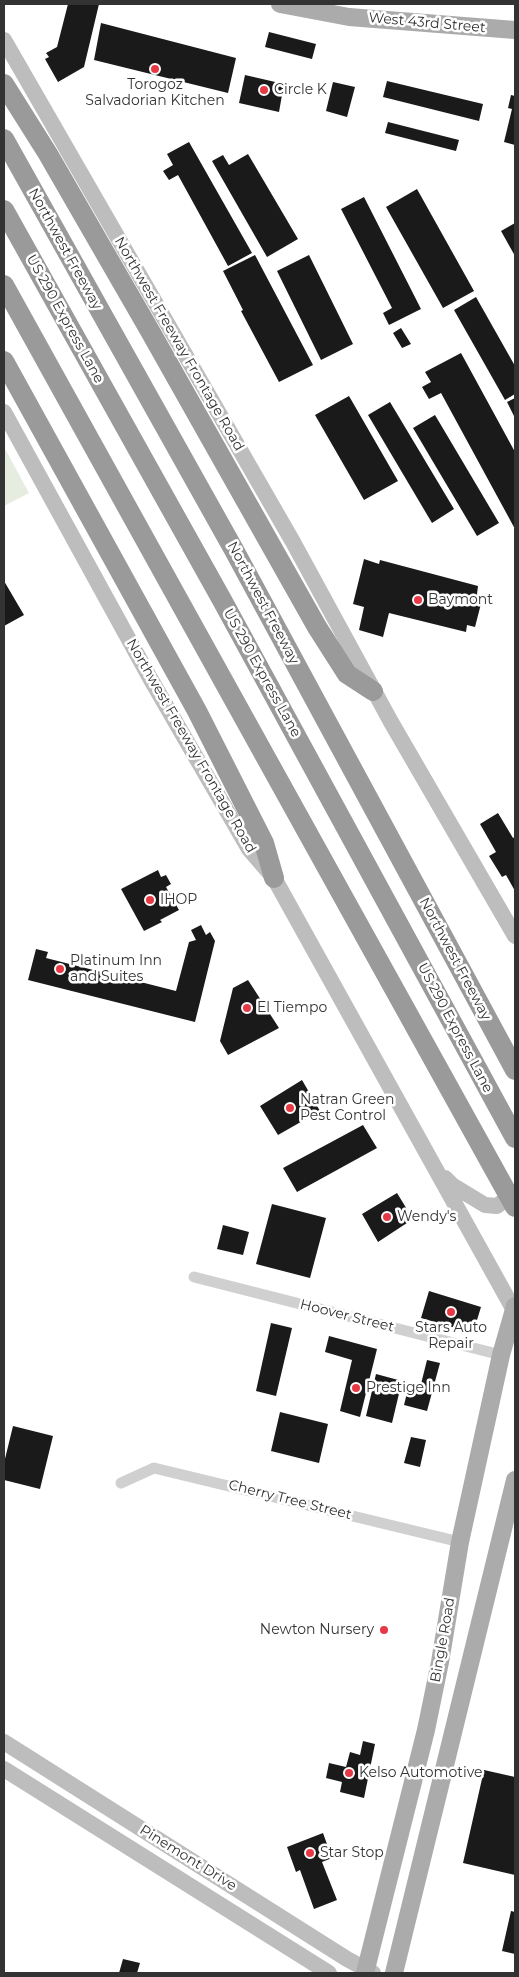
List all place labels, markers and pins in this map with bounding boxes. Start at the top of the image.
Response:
marker: Torogoz Salvadorian Kitchen [149,63,161,75]
place label: Torogoz Salvadorian Kitchen [85,77,225,110]
place label: Circle K [274,82,327,98]
marker: Circle K [258,84,270,96]
place label: Baymont [428,592,493,608]
marker: Baymont [412,594,424,606]
place label: IHOP [160,892,197,908]
marker: IHOP [144,894,156,906]
place label: Platinum Inn and Suites [70,953,162,986]
marker: Platinum Inn and Suites [54,963,66,975]
place label: El Tiempo [257,1000,327,1016]
marker: El Tiempo [241,1002,253,1014]
place label: Natran Green Pest Control [300,1092,394,1124]
marker: Natran Green Pest Control [284,1102,296,1114]
place label: Wendy's [397,1209,456,1225]
marker: Wendy's [381,1211,393,1223]
marker: Stars Auto Repair [445,1306,457,1318]
place label: Stars Auto Repair [415,1320,487,1352]
place label: Prestige Inn [366,1380,451,1396]
marker: Prestige Inn [350,1382,362,1394]
place label: Newton Nursery [260,1622,374,1638]
marker: Newton Nursery [378,1624,390,1636]
place label: Kelso Automotive [359,1765,483,1781]
marker: Kelso Automotive [343,1767,355,1779]
place label: Star Stop [320,1845,384,1861]
marker: Star Stop [304,1847,316,1859]

